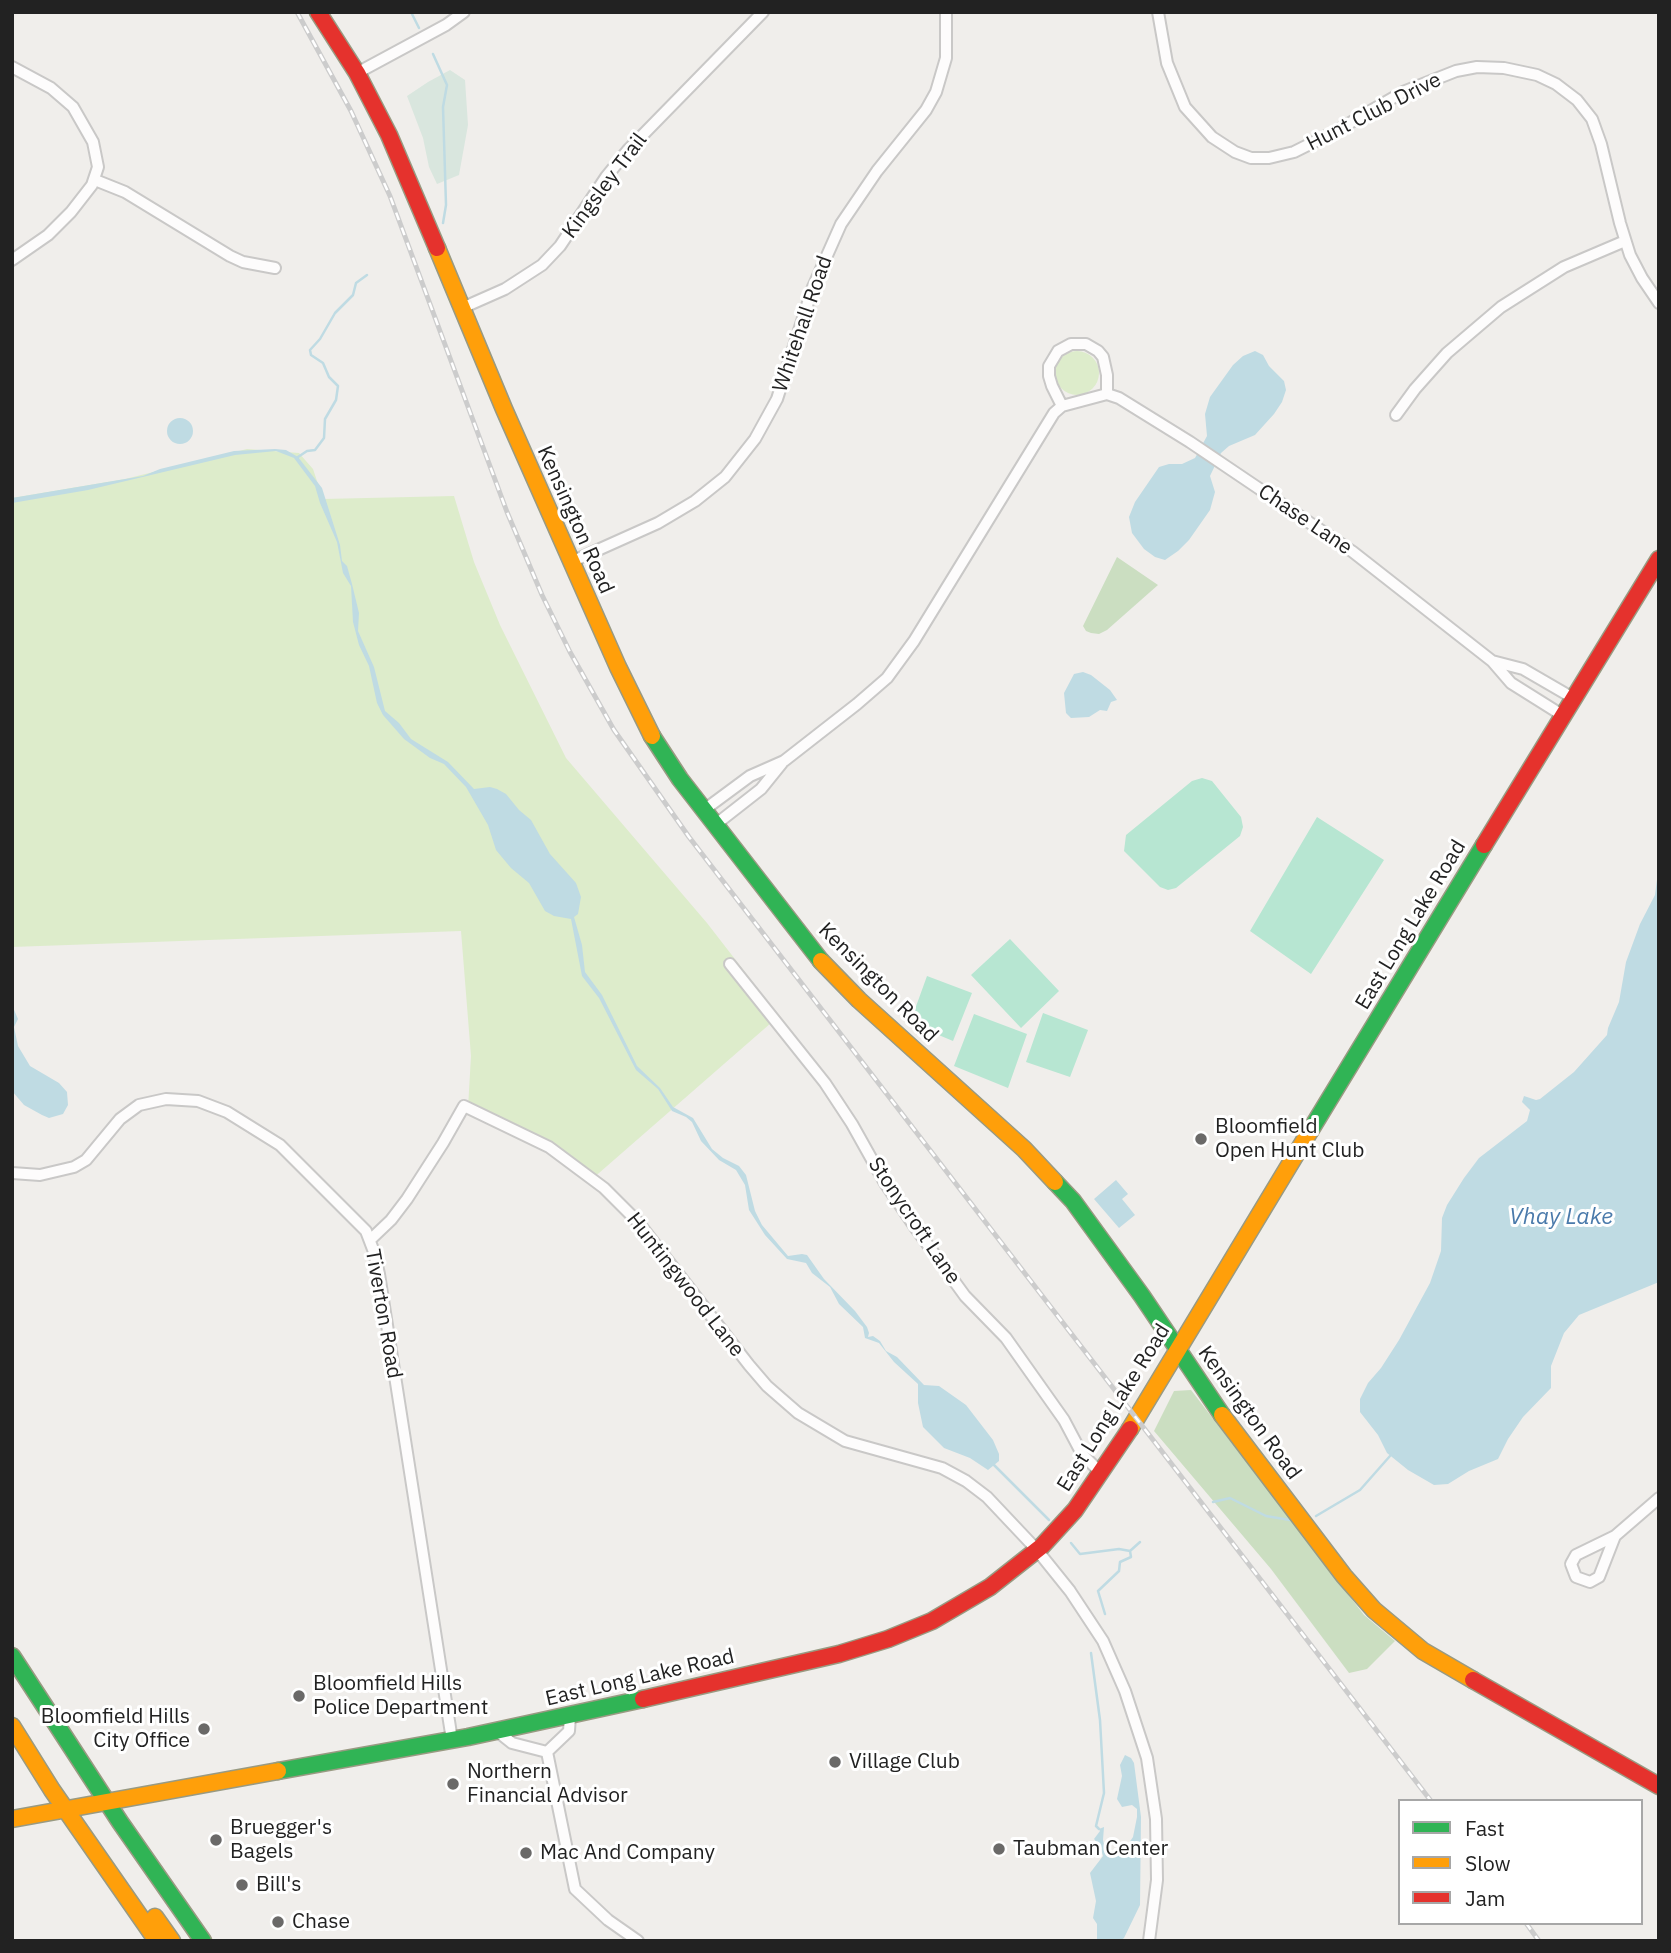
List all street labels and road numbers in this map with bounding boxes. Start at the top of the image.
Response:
street label: Hunt Club Drive [1303,67,1445,157]
street label: Kingsley Trail [557,128,653,244]
street label: Whitehall Road [768,253,838,395]
street label: Kensington Road [531,442,619,598]
street label: Chase Lane [1253,479,1357,561]
street label: East Long Lake Road [1350,836,1472,1014]
street label: Kensington Road [813,918,943,1048]
street label: Stonycroft Lane [862,1153,966,1289]
street label: Huntingwood Lane [621,1208,749,1362]
street label: Tiverton Road [359,1247,407,1381]
street label: East Long Lake Road [1052,1319,1176,1497]
street label: Kensington Road [1192,1341,1306,1485]
street label: East Long Lake Road [543,1644,737,1712]

